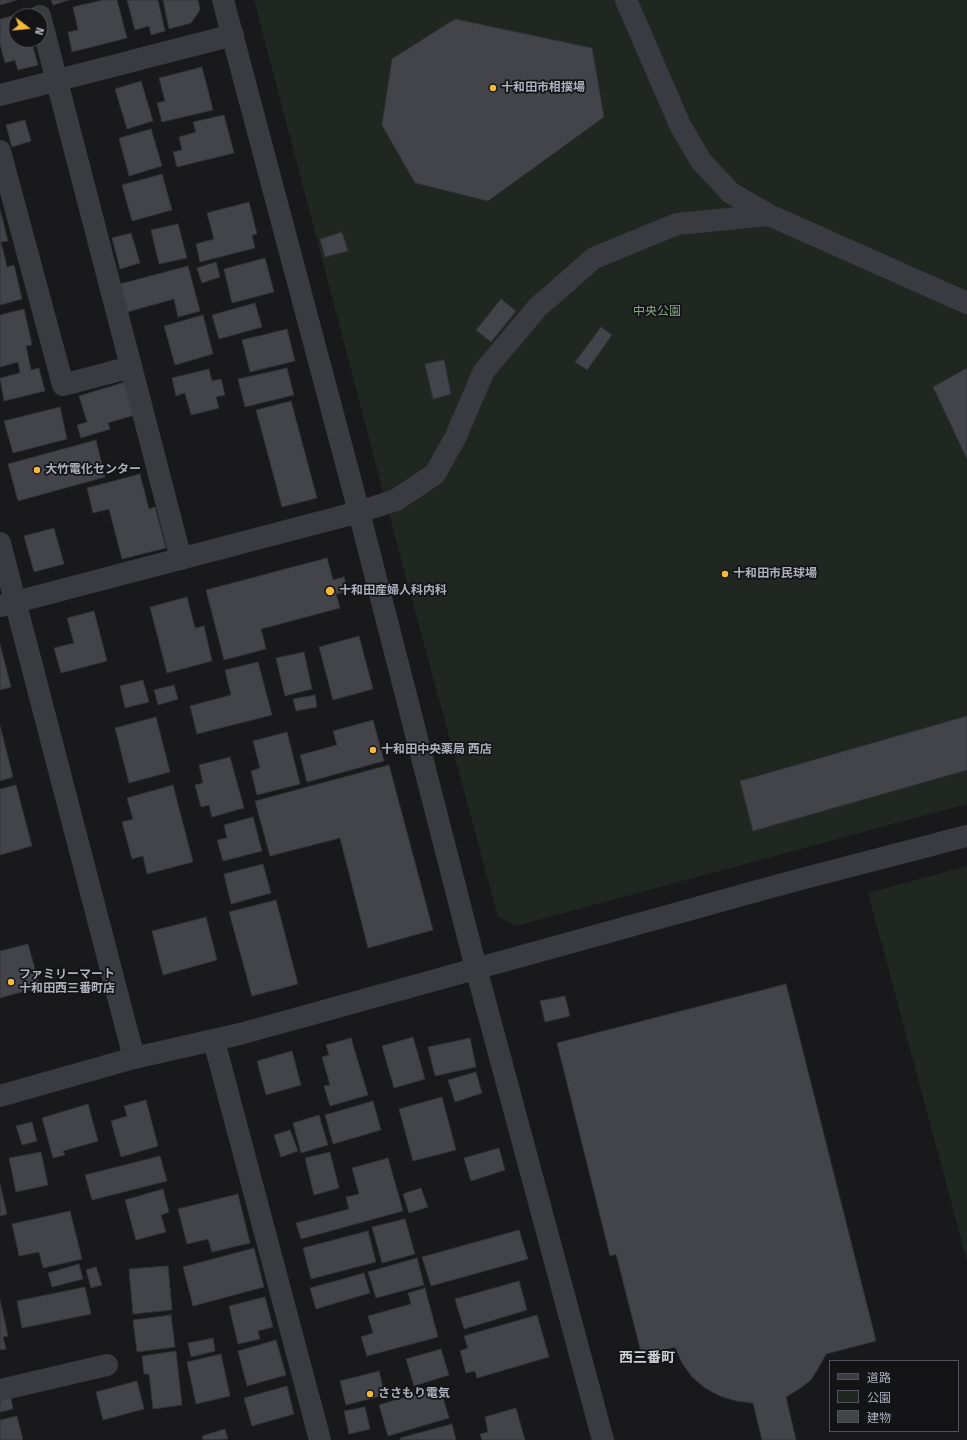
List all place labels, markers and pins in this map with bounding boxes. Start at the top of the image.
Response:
place label: 十和田市相撲場 [501,81,585,95]
marker: 十和田市相撲場 [488,83,498,93]
place label: 大竹電化センター [45,463,141,477]
marker: 大竹電化センター [32,465,42,475]
place label: 十和田市民球場 [733,567,817,581]
marker: 十和田市民球場 [720,569,730,579]
place label: 十和田産婦人科内科 [339,584,447,598]
marker: 十和田産婦人科内科 [324,585,336,597]
place label: 十和田中央薬局 西店 [381,743,492,757]
marker: 十和田中央薬局 西店 [368,745,378,755]
place label: ファミリーマート 十和田西三番町店 [19,968,115,996]
marker: ファミリーマート 十和田西三番町店 [6,977,16,987]
place label: ささもり電気 [378,1387,450,1401]
marker: ささもり電気 [365,1389,375,1399]

